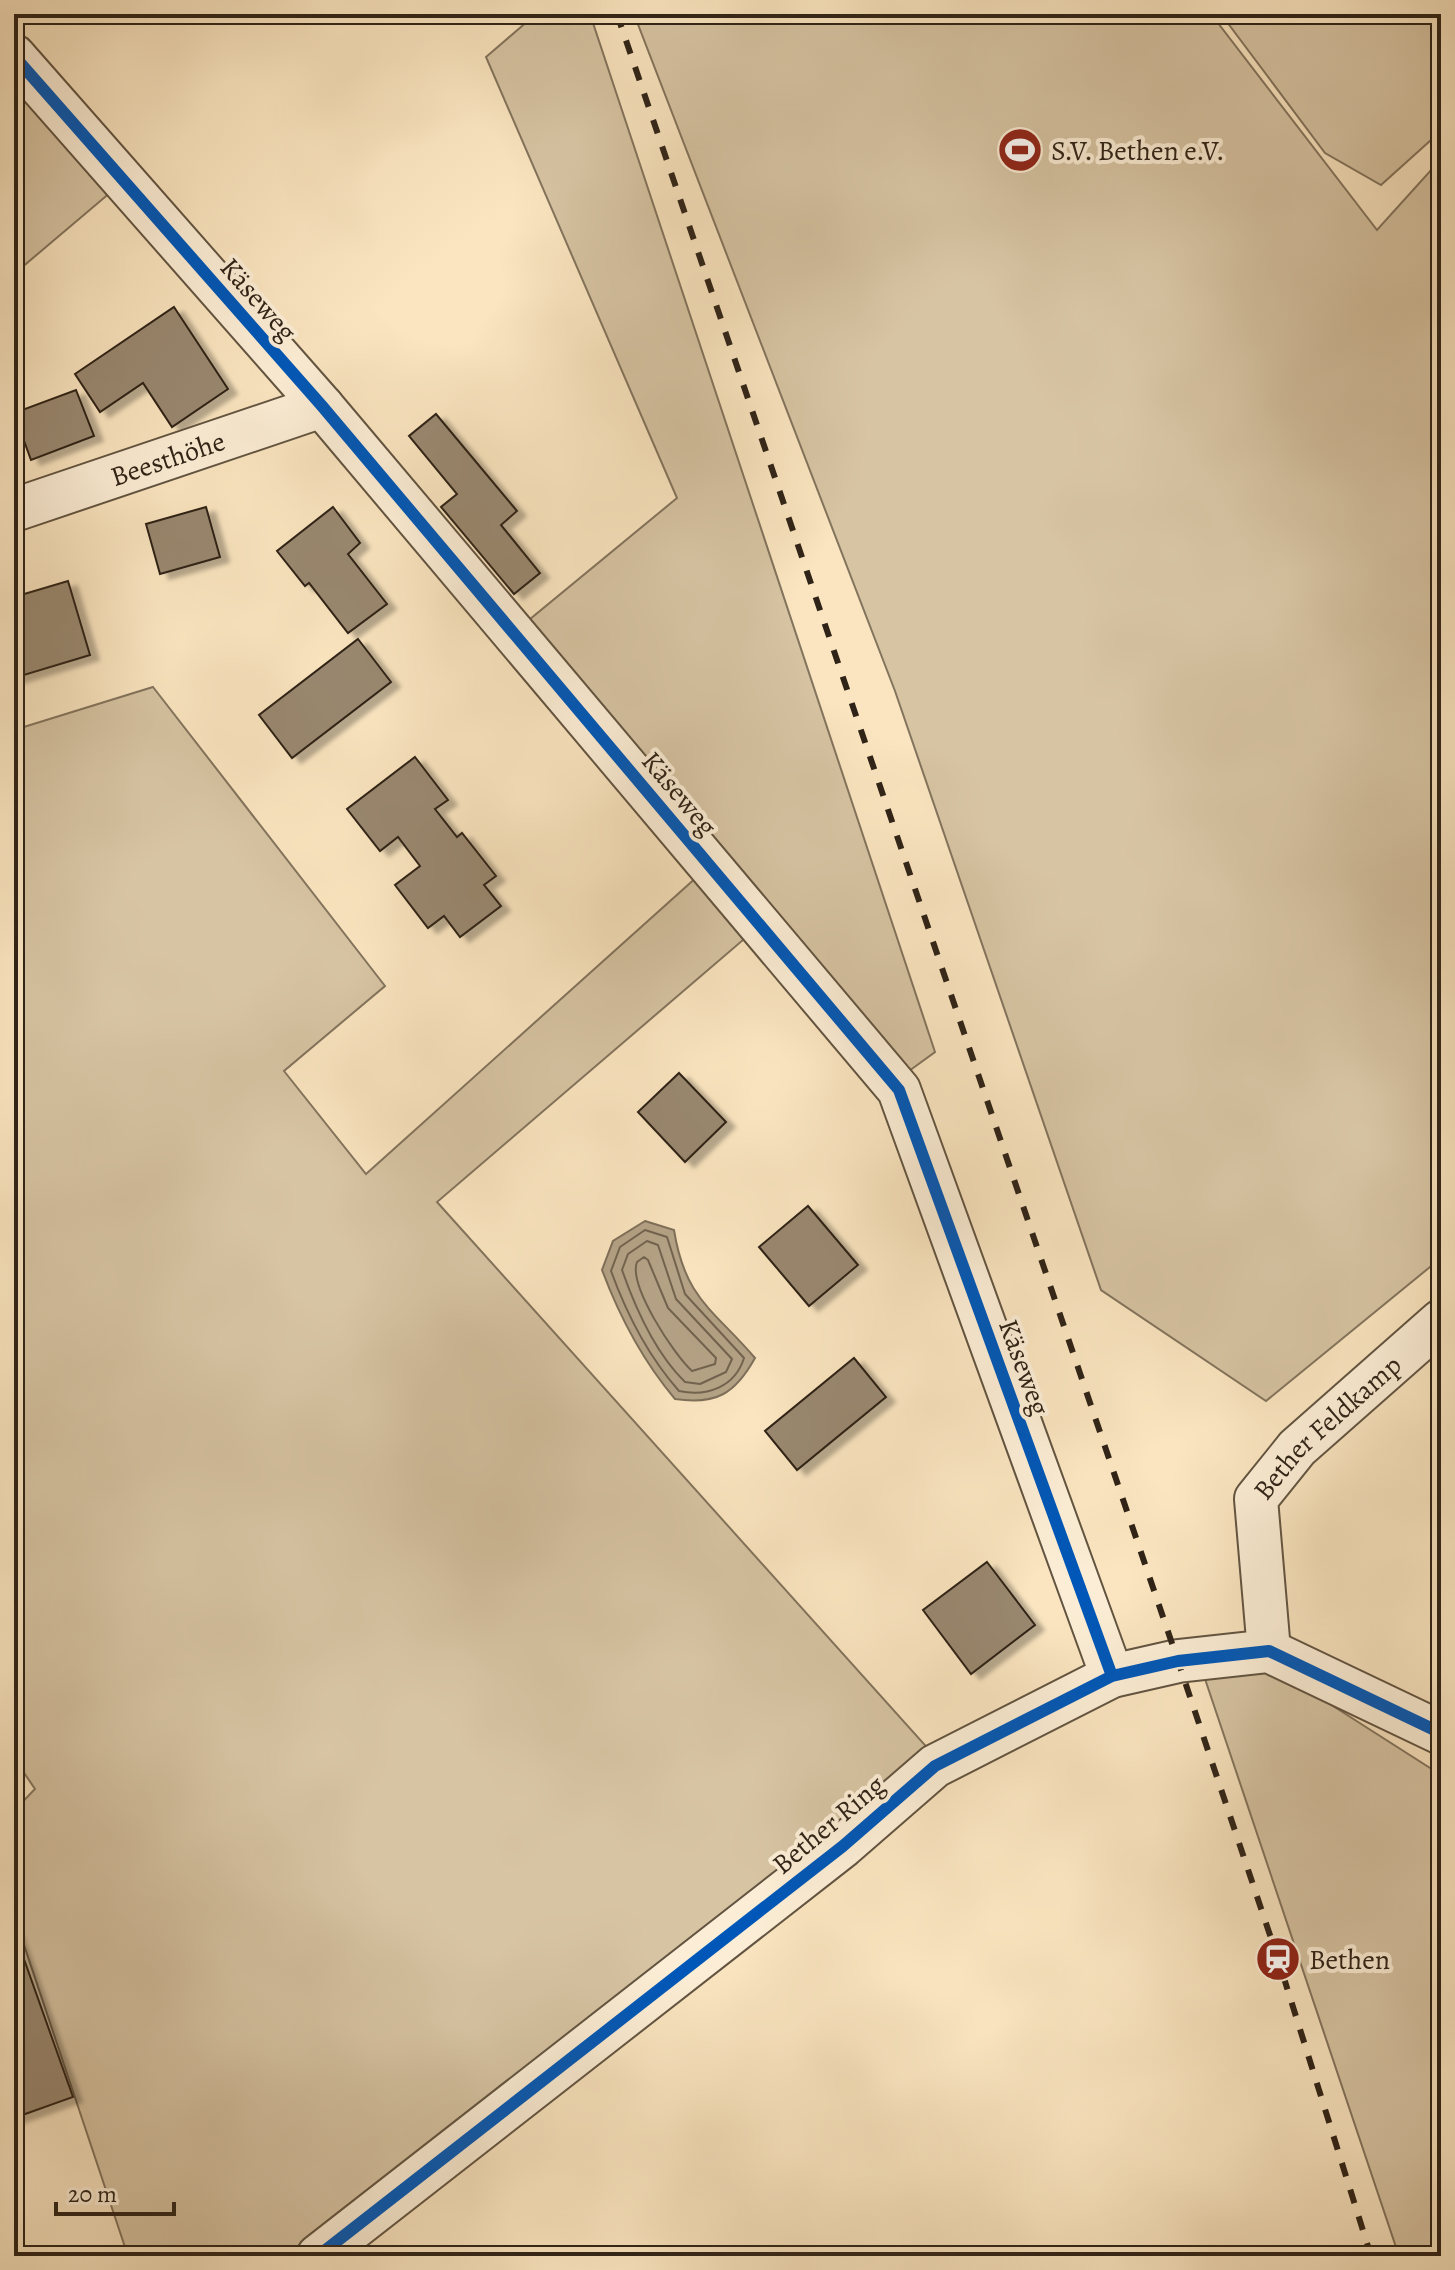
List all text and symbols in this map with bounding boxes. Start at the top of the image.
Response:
sports icon: S.V. Bethen e.V. [996,126,1044,174]
place label: S.V. Bethen e.V. [1051,132,1225,170]
street label: Käseweg [211,250,305,350]
street label: Beesthöhe [106,422,230,496]
street label: Käseweg [633,743,726,844]
street label: Käseweg [989,1314,1059,1421]
street label: Bether Feldkamp [1245,1347,1410,1508]
street label: Bether Ring [764,1766,893,1883]
station icon: Bethen [1254,1935,1302,1983]
place label: Bethen [1309,1941,1390,1979]
scale bar [56,2166,174,2216]
text: 20 m [68,2178,117,2210]

